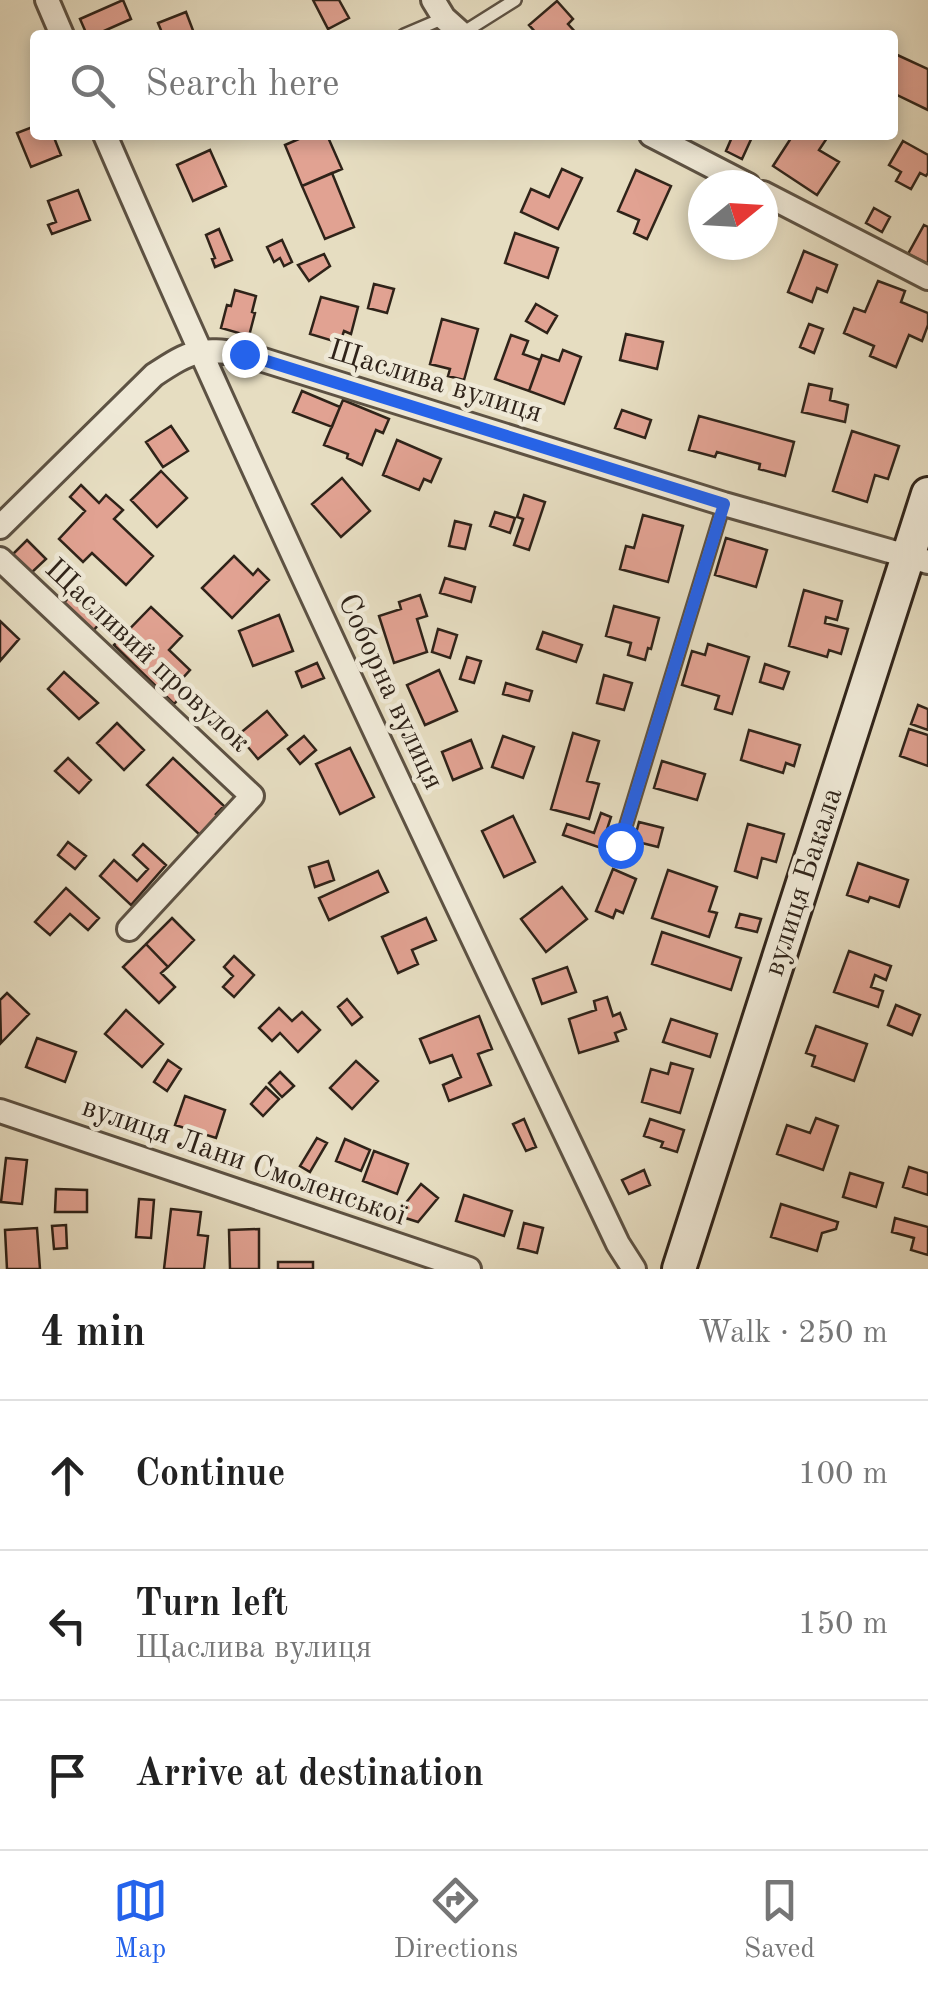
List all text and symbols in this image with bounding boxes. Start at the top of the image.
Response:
search box [30,30,898,140]
icon: search [65,58,120,113]
text: Search here [145,66,340,104]
north arrow [688,170,778,260]
route end [222,332,268,378]
street label: Щаслива вулиця [324,335,546,429]
street label: Щасливий провулок [39,554,255,758]
street label: Соборна вулиця [332,590,448,794]
street label: вулиця Бакала [759,784,849,980]
route start [598,823,644,869]
street label: вулиця Лани Смоленської [78,1092,411,1232]
text: 4 min [40,1313,146,1355]
text: Walk · 250 m [698,1318,888,1350]
icon: ahead [40,1448,95,1503]
text: Continue [135,1456,285,1494]
text: 100 m [798,1459,888,1491]
text: Turn left [135,1586,288,1624]
icon: left [40,1598,95,1653]
text: 150 m [798,1609,888,1641]
text: Щаслива вулиця [135,1633,372,1665]
icon: arrive [40,1748,95,1803]
text: Arrive at destination [135,1756,484,1794]
tab: Map [113,1873,168,1968]
tab: Directions [394,1873,518,1968]
tab: Saved [744,1873,815,1968]

